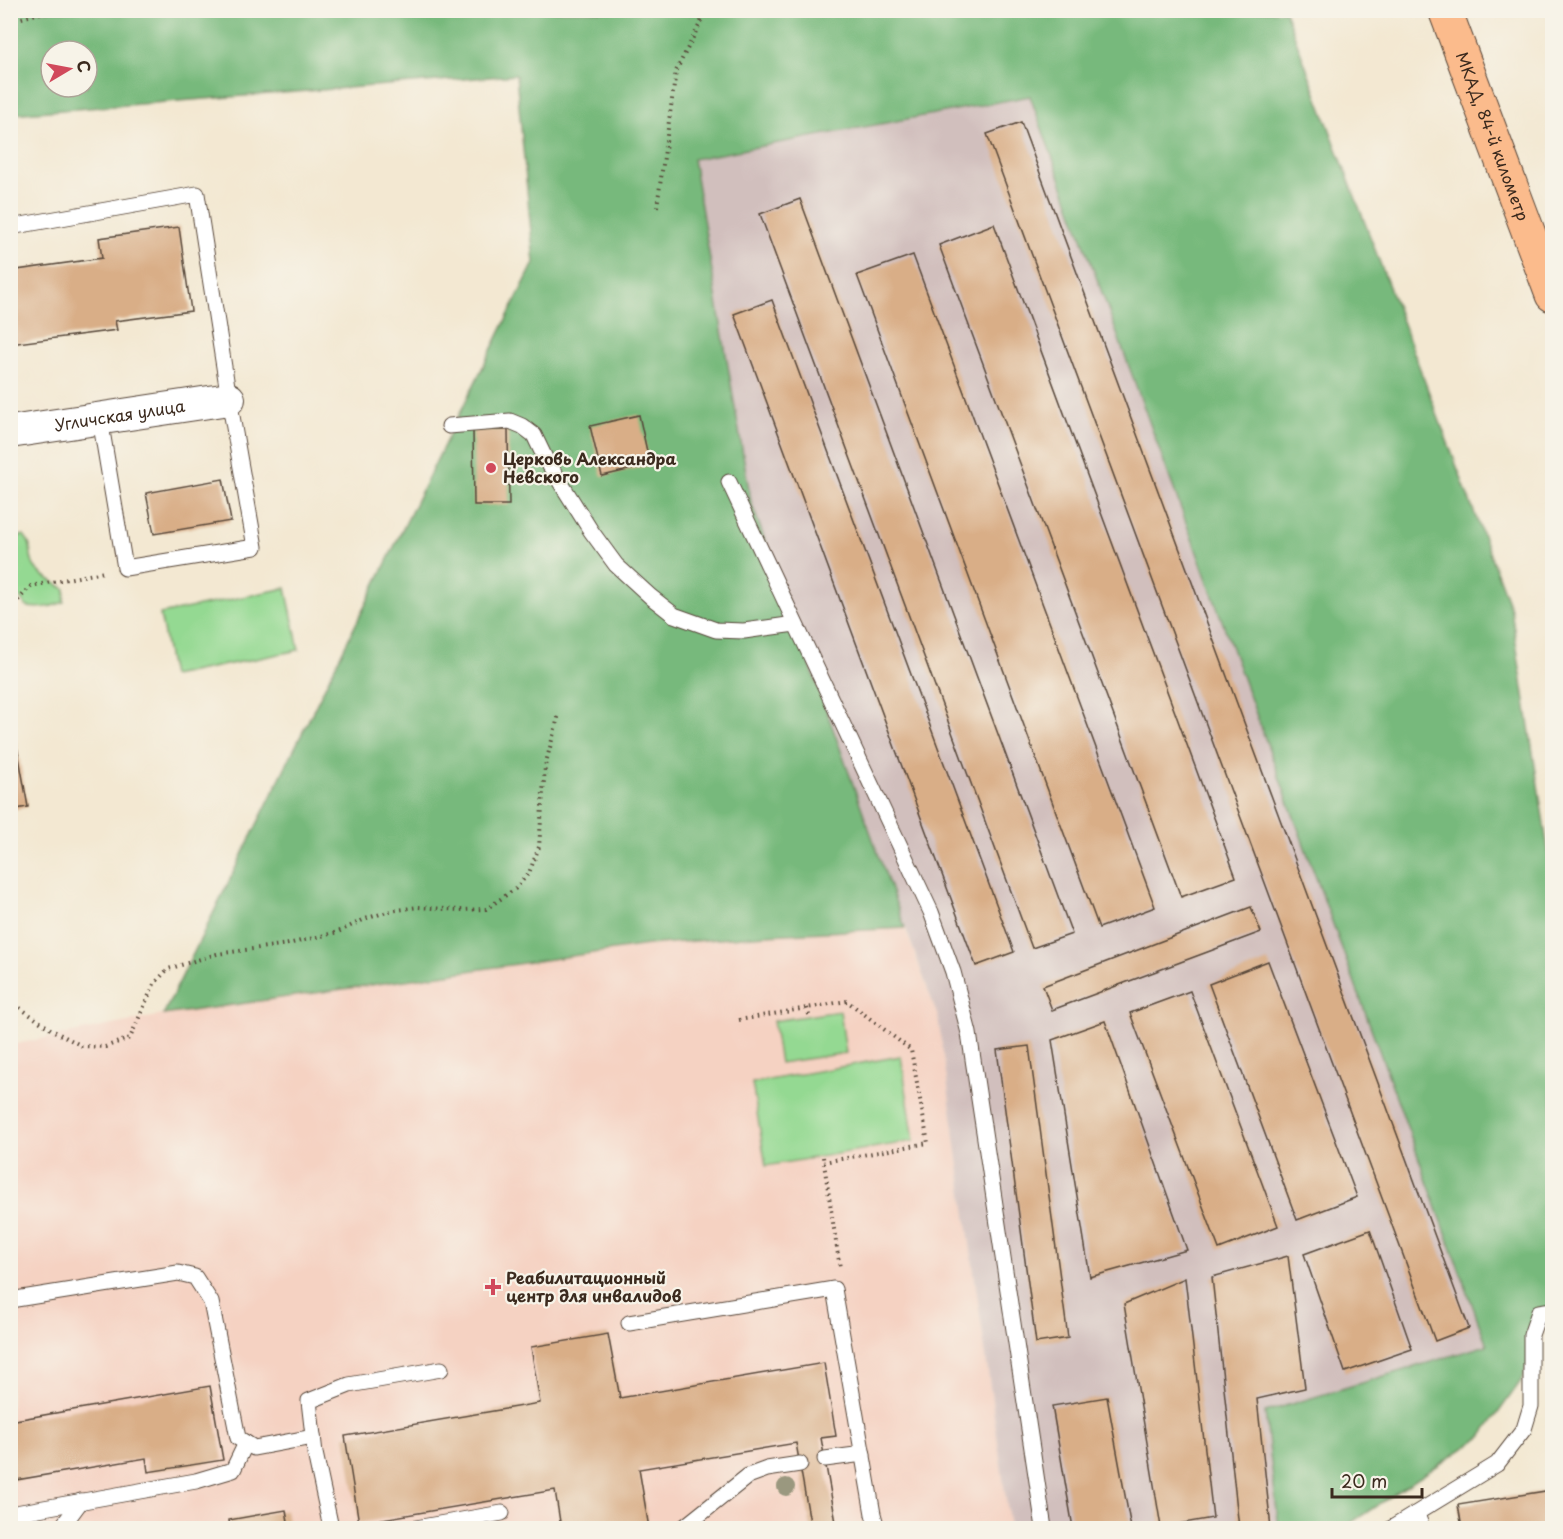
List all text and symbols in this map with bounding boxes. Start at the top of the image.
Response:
north arrow [39,39,99,99]
street label: МКАД, 84-й километр [1451,48,1536,224]
text: С [72,58,98,74]
street label: Угличская улица [53,393,187,436]
place label: Церковь Александра Невского [503,446,677,488]
marker: Церковь Александра Невского [484,461,498,475]
place label: Реабилитационный центр для инвалидов [506,1265,681,1307]
marker: Реабилитационный центр для инвалидов [484,1278,502,1296]
scale bar [1332,1461,1422,1499]
text: 20 m [1341,1467,1387,1494]

